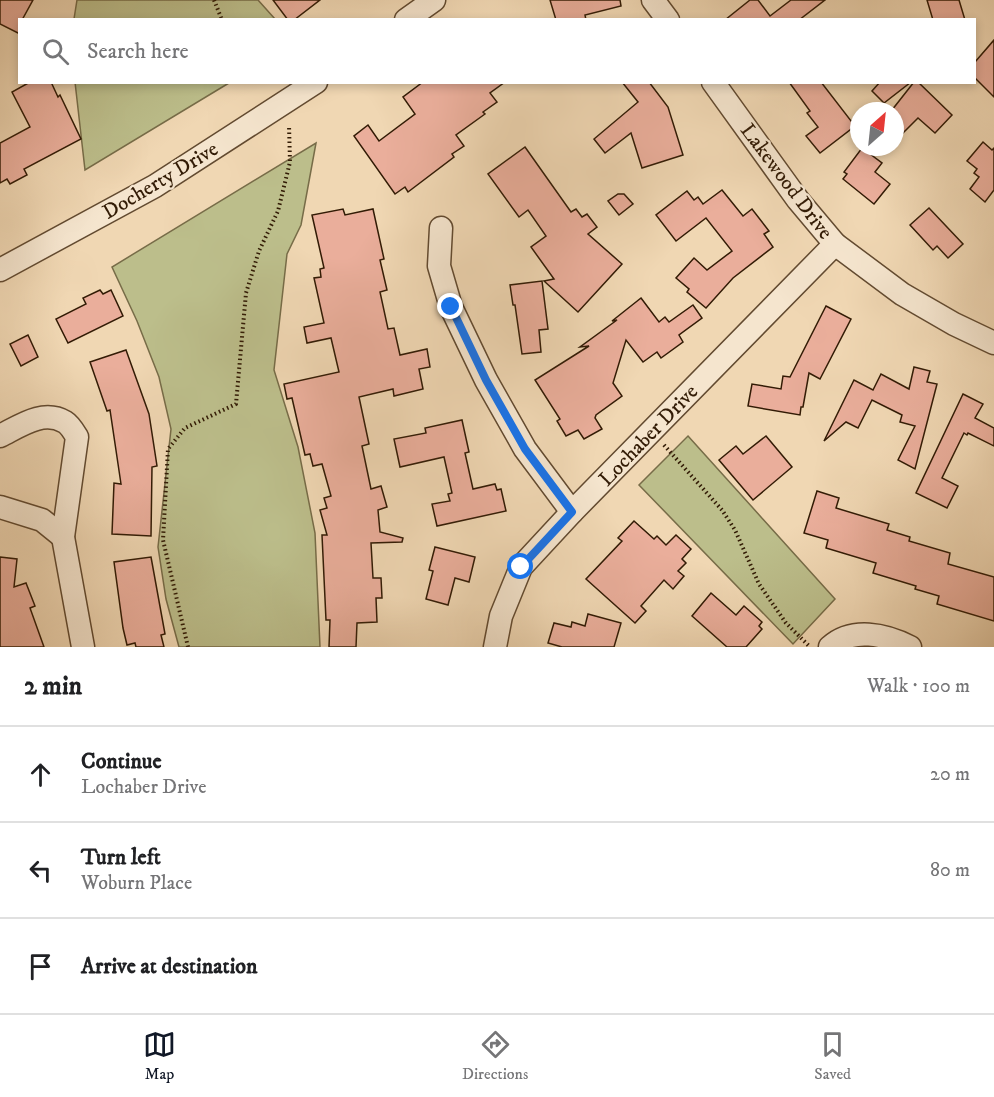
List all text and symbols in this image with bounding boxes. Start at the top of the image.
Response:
search box [18,18,976,84]
icon: search [39,35,72,68]
text: Search here [87,38,189,65]
north arrow [850,102,904,156]
street label: Lakewood Drive [734,118,838,245]
street label: Docherty Drive [98,136,223,226]
route end [437,293,463,319]
street label: Lochaber Drive [594,379,704,492]
route start [507,553,533,579]
text: 2 min [24,670,82,703]
text: Walk · 100 m [867,674,970,699]
text: Continue [81,748,162,775]
icon: ahead [24,758,57,791]
text: 20 m [930,762,970,787]
text: Lochaber Drive [81,775,207,800]
text: Turn left [81,844,161,871]
icon: left [24,854,57,887]
text: 80 m [930,858,970,883]
text: Woburn Place [81,871,192,896]
icon: arrive [24,950,57,983]
text: Arrive at destination [81,953,258,980]
tab: Map [143,1028,176,1084]
tab: Directions [462,1028,528,1084]
tab: Saved [814,1028,851,1084]

